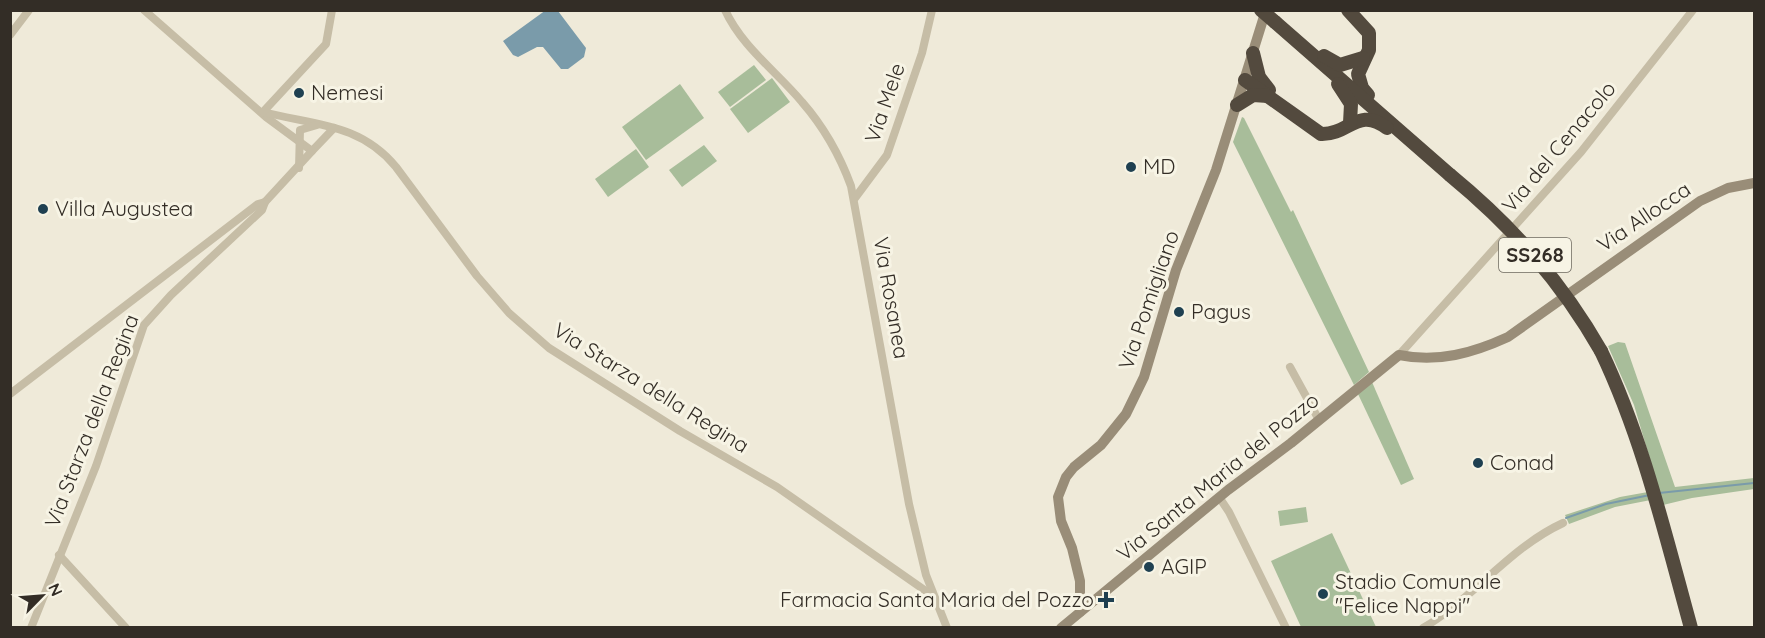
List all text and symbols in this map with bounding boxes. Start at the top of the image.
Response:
street label: Via Mele [858,59,910,146]
street label: Via del Cenacolo [1496,75,1621,217]
place label: Nemesi [311,79,384,105]
marker: Nemesi [292,86,306,100]
place label: MD [1143,153,1175,179]
marker: MD [1124,160,1138,174]
street label: Via Allocca [1592,175,1695,257]
place label: Villa Augustea [55,195,193,221]
marker: Villa Augustea [36,202,50,216]
street label: Via Pomigliano [1112,227,1184,373]
street label: Via Rosanea [868,235,915,361]
road number: SS268 [1499,238,1571,272]
place label: Pagus [1191,298,1251,324]
marker: Pagus [1172,305,1186,319]
street label: Via Starza della Regina [38,310,144,531]
street label: Via Starza della Regina [549,316,754,458]
street label: Via Santa Maria del Pozzo [1111,387,1324,566]
place label: Conad [1490,449,1554,475]
marker: Conad [1471,456,1485,470]
place label: AGIP [1161,553,1207,579]
marker: AGIP [1142,560,1156,574]
north arrow [12,566,72,626]
place label: Stadio Comunale "Felice Nappi" [1335,568,1501,618]
text: N [44,580,67,599]
place label: Farmacia Santa Maria del Pozzo [780,586,1094,612]
marker: Stadio Comunale "Felice Nappi" [1316,587,1330,601]
marker: Farmacia Santa Maria del Pozzo [1099,593,1113,607]

